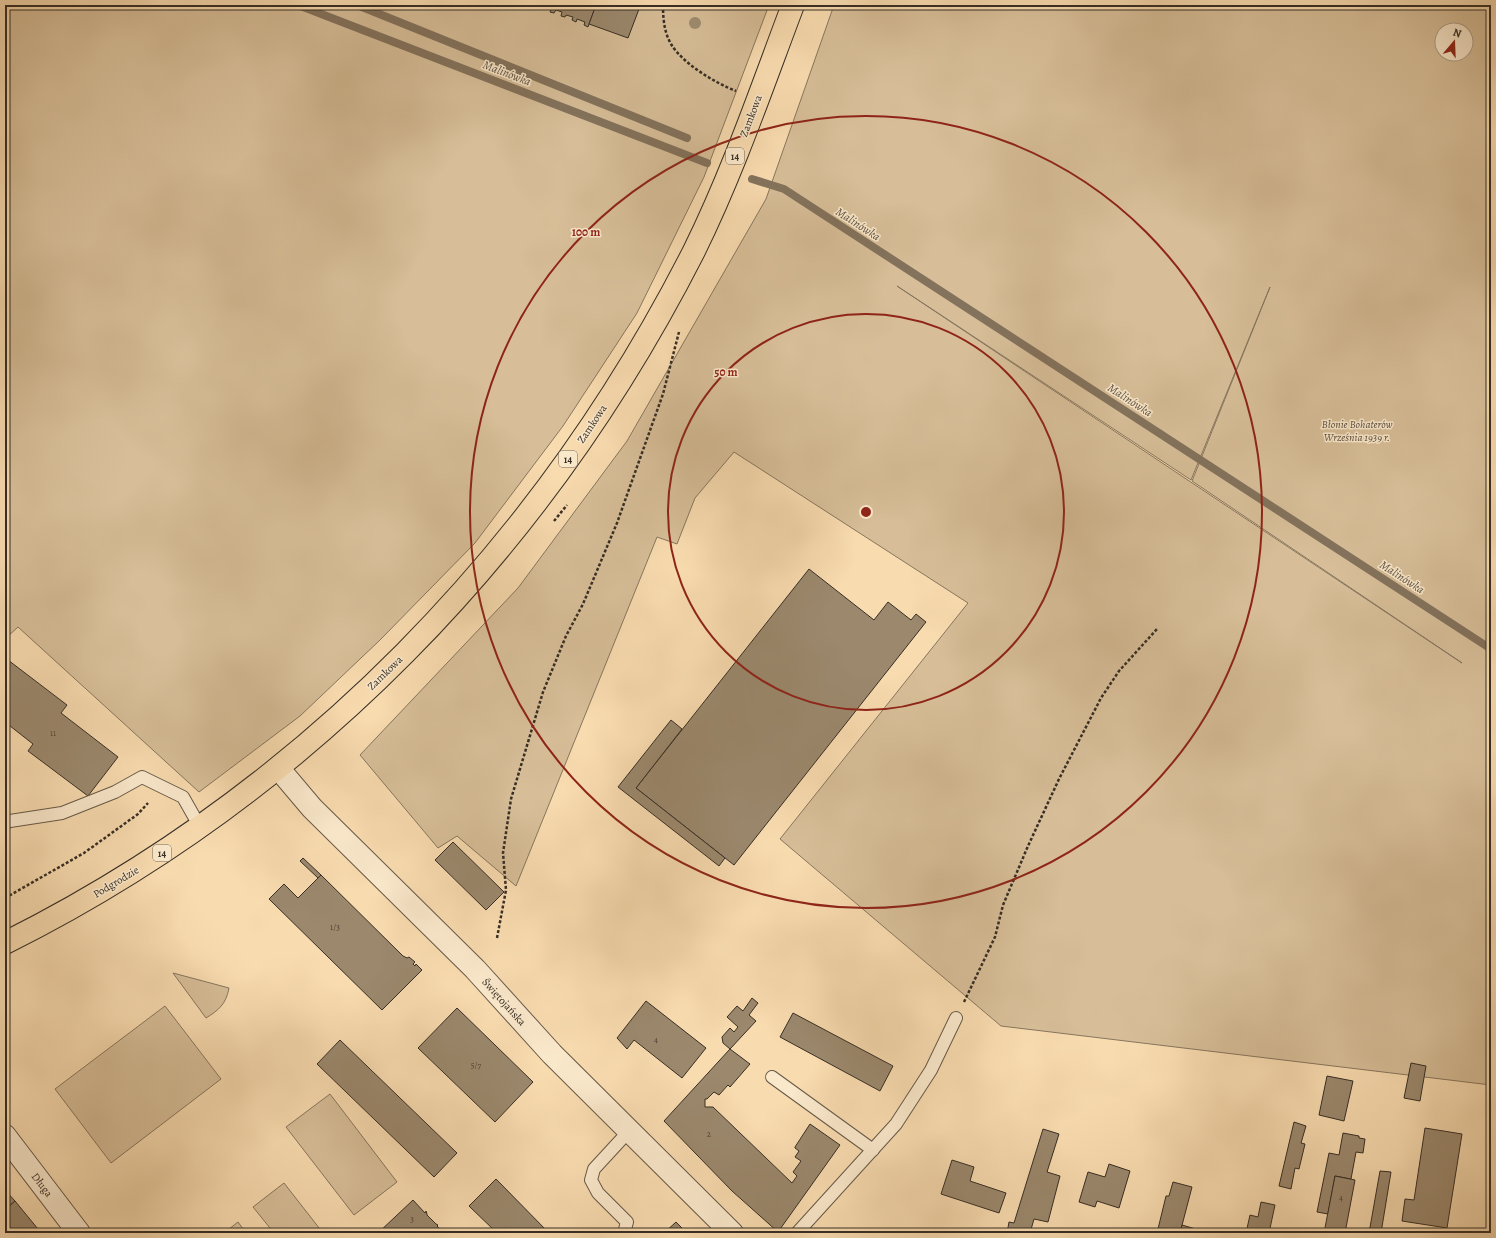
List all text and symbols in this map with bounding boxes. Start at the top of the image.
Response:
north arrow [1434,22,1474,62]
text: N [1451,25,1463,41]
water label: Malinówka [481,57,534,90]
street label: Zamkowa [736,92,766,139]
road number: 14 [726,148,744,164]
water label: Malinówka [833,204,884,245]
text: 100 m [572,224,600,240]
text: 50 m [714,364,738,380]
water label: Malinówka [1105,380,1156,421]
street label: Zamkowa [574,401,611,446]
park label: Błonie Bohaterów Września 1939 r. [1321,417,1393,445]
road number: 14 [559,451,577,467]
centre of rings [859,505,873,519]
water label: Malinówka [1377,557,1428,598]
street label: Zamkowa [364,652,407,694]
house number: 11 [50,727,56,739]
road number: 14 [153,845,171,861]
street label: Podgrodzie [90,862,142,902]
house number: 1/3 [330,921,340,933]
street label: Świętojańska [479,975,530,1030]
house number: 4 [654,1033,658,1045]
house number: 5/7 [471,1059,482,1071]
house number: 2 [707,1128,712,1140]
street label: Długa [28,1170,57,1201]
house number: 4 [1339,1191,1343,1203]
house number: 3 [410,1213,414,1225]

